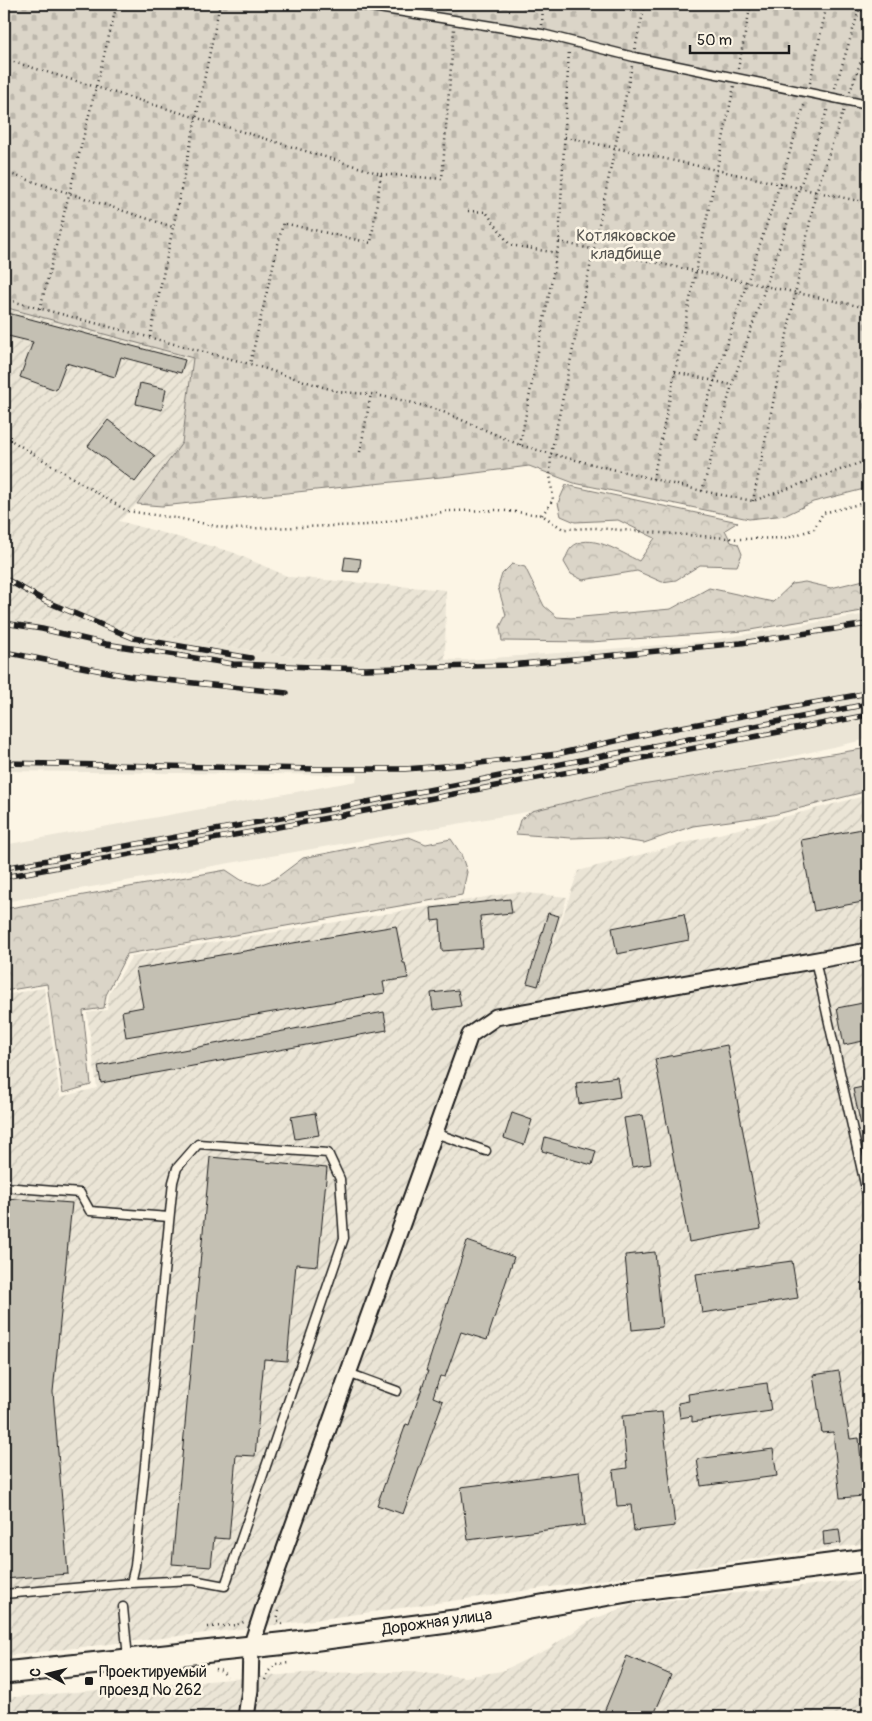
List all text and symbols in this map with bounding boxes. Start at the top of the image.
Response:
scale bar [690,22,788,54]
text: 50 m [697,31,732,50]
park label: Котляковское кладбище [576,226,676,264]
street label: Дорожная улица [380,1604,493,1640]
north arrow [22,1648,72,1698]
place label: Проектируемый проезд № 262 [99,1662,207,1700]
text: С [27,1667,45,1678]
marker: Проектируемый проезд № 262 [83,1675,95,1687]

